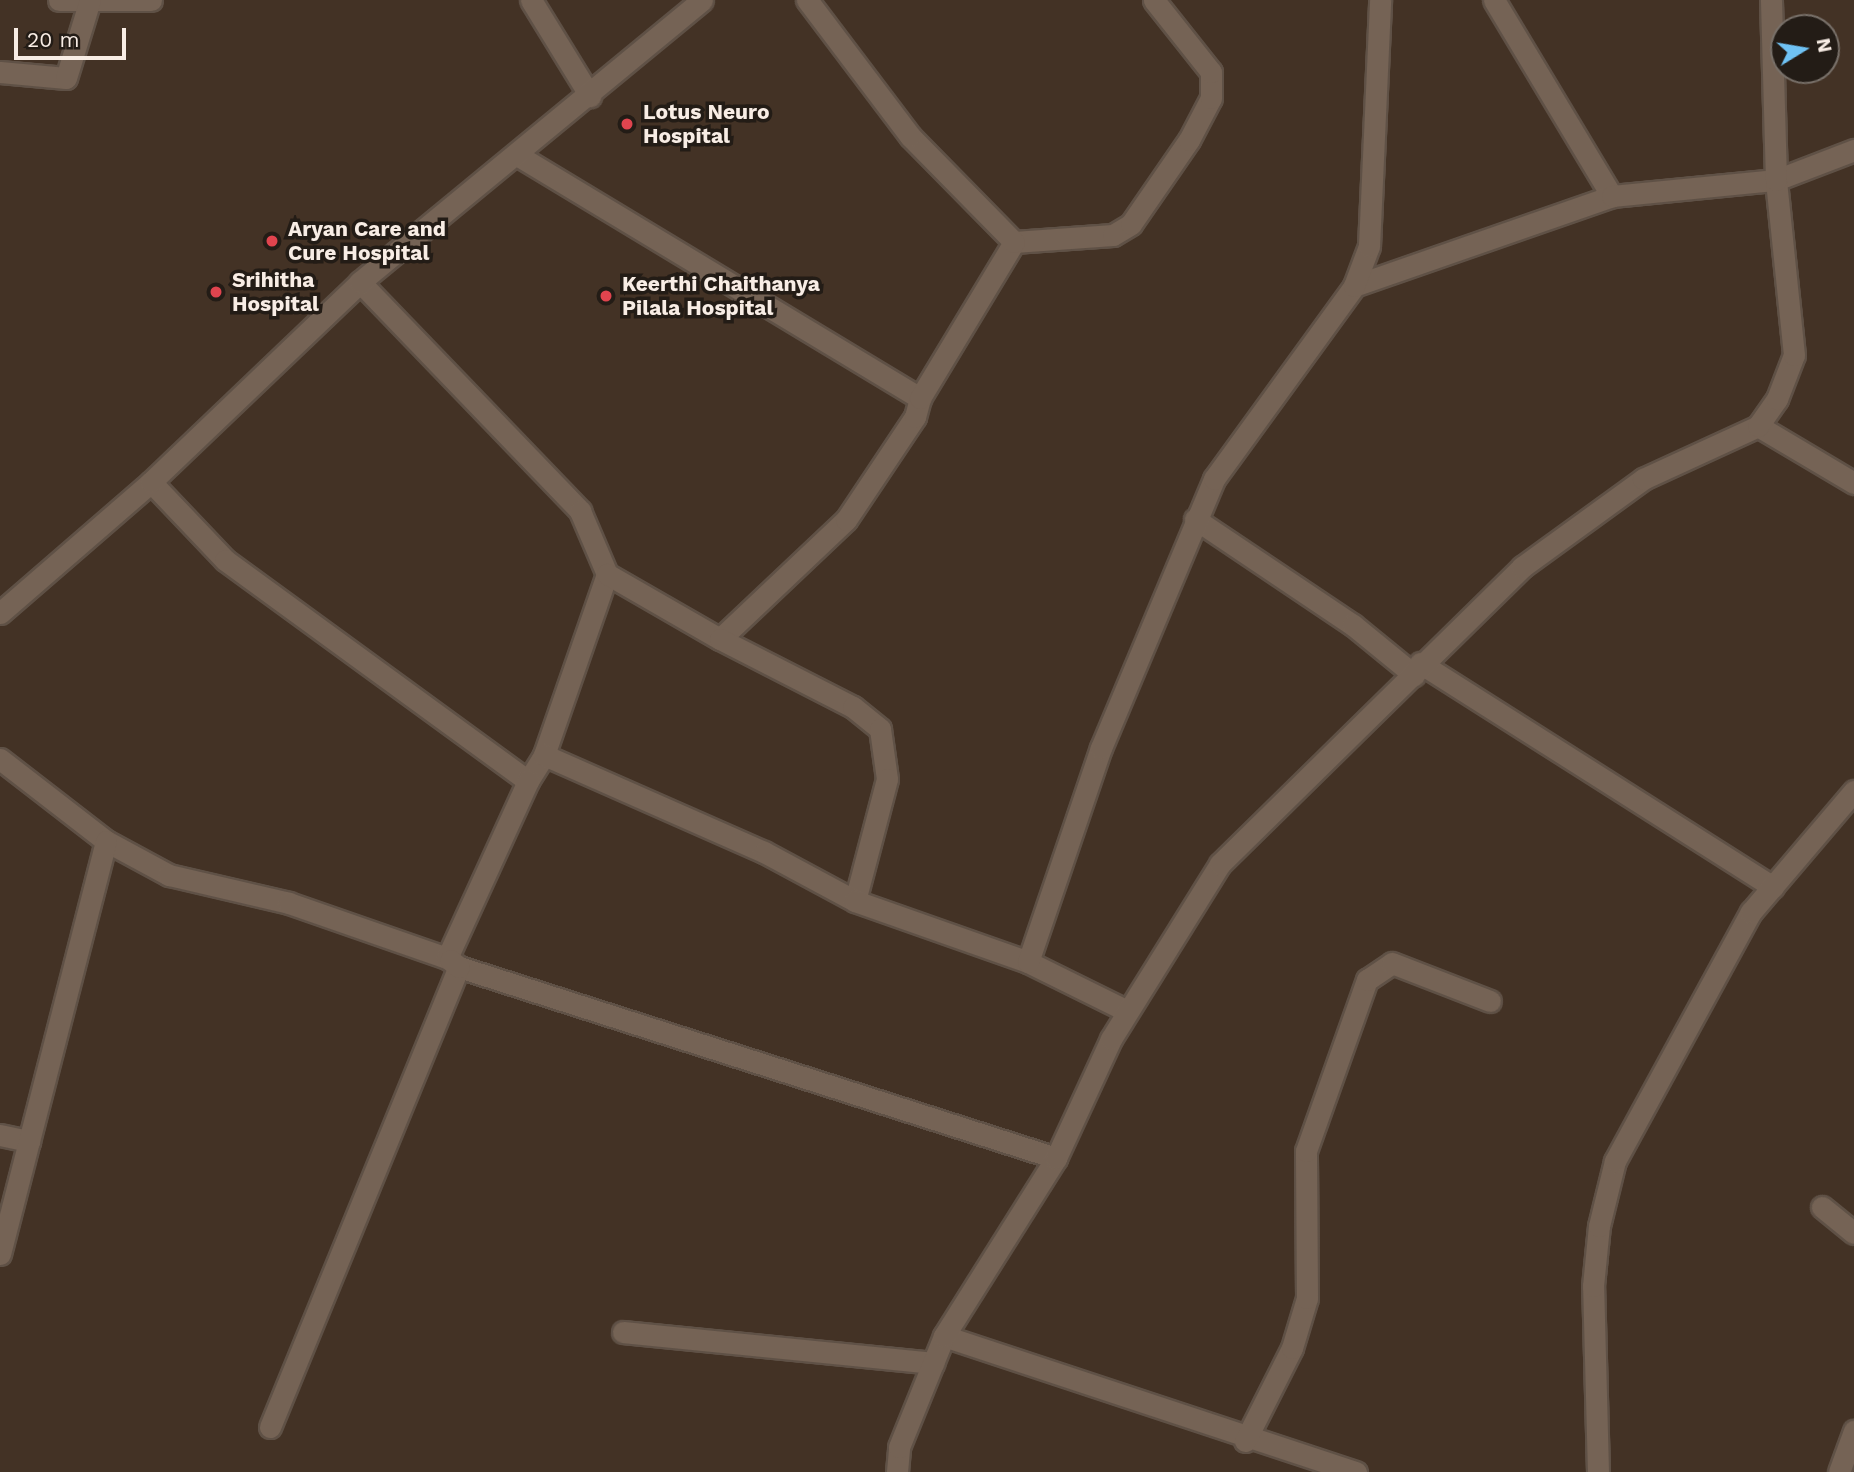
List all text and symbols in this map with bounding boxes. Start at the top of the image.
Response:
scale bar [18,14,130,58]
north arrow [1770,14,1840,84]
text: 20 m [27,27,79,52]
text: N [1812,36,1837,54]
place label: Lotus Neuro Hospital [643,99,770,149]
marker: Lotus Neuro Hospital [617,114,637,134]
place label: Aryan Care and Cure Hospital [288,216,446,266]
marker: Aryan Care and Cure Hospital [262,231,282,251]
place label: Srihitha Hospital [232,267,319,317]
place label: Keerthi Chaithanya Pilala Hospital [622,271,820,321]
marker: Srihitha Hospital [206,282,226,302]
marker: Keerthi Chaithanya Pilala Hospital [596,286,616,306]

